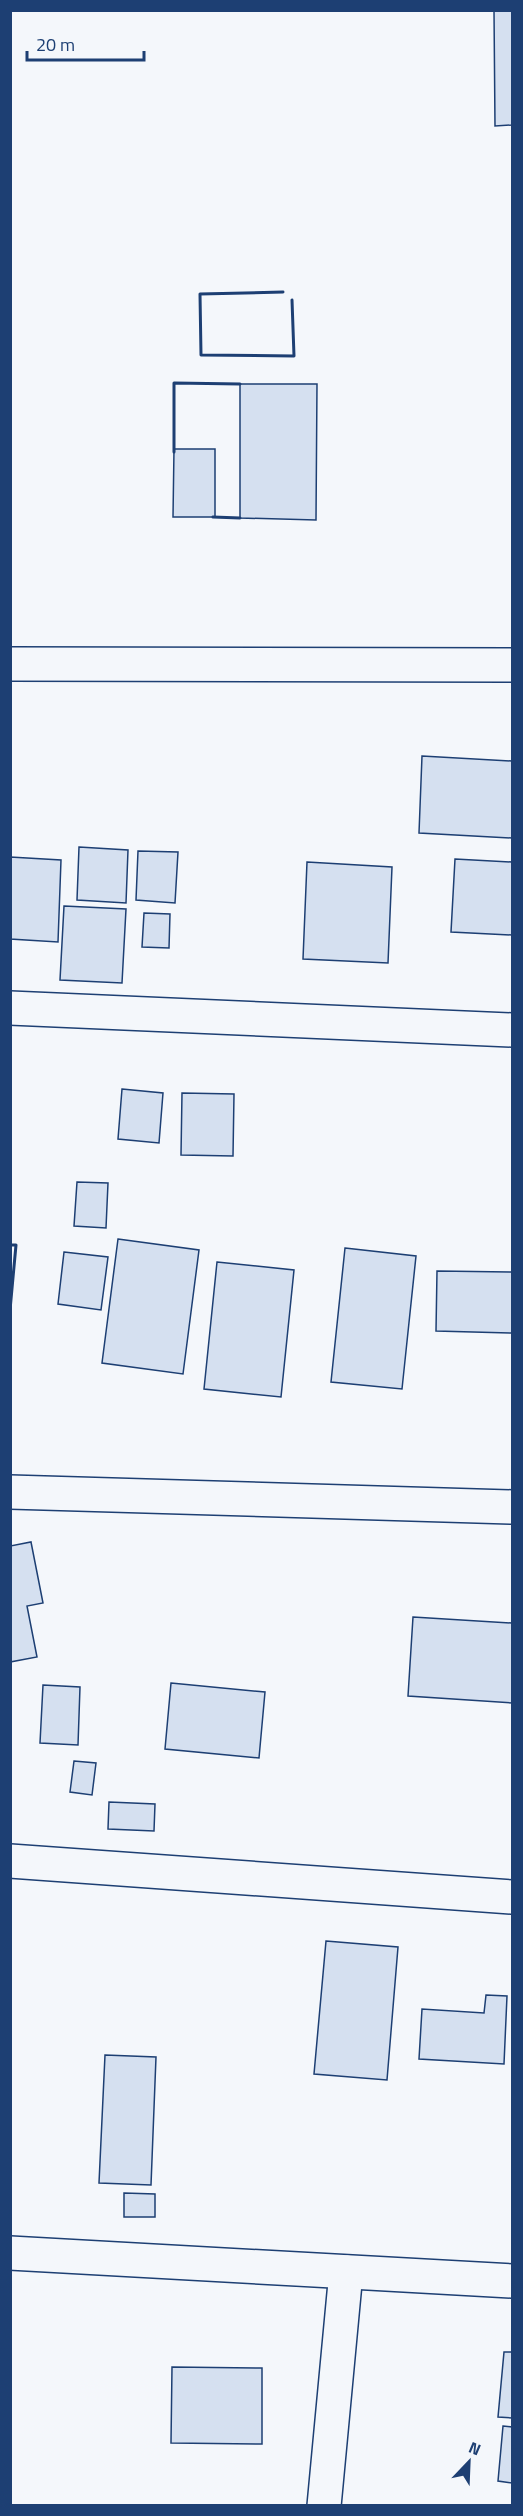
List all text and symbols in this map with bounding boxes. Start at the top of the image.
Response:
scale bar [27,24,144,62]
text: 20 m [36,31,75,58]
north arrow [439,2432,499,2492]
text: N [465,2435,485,2461]

